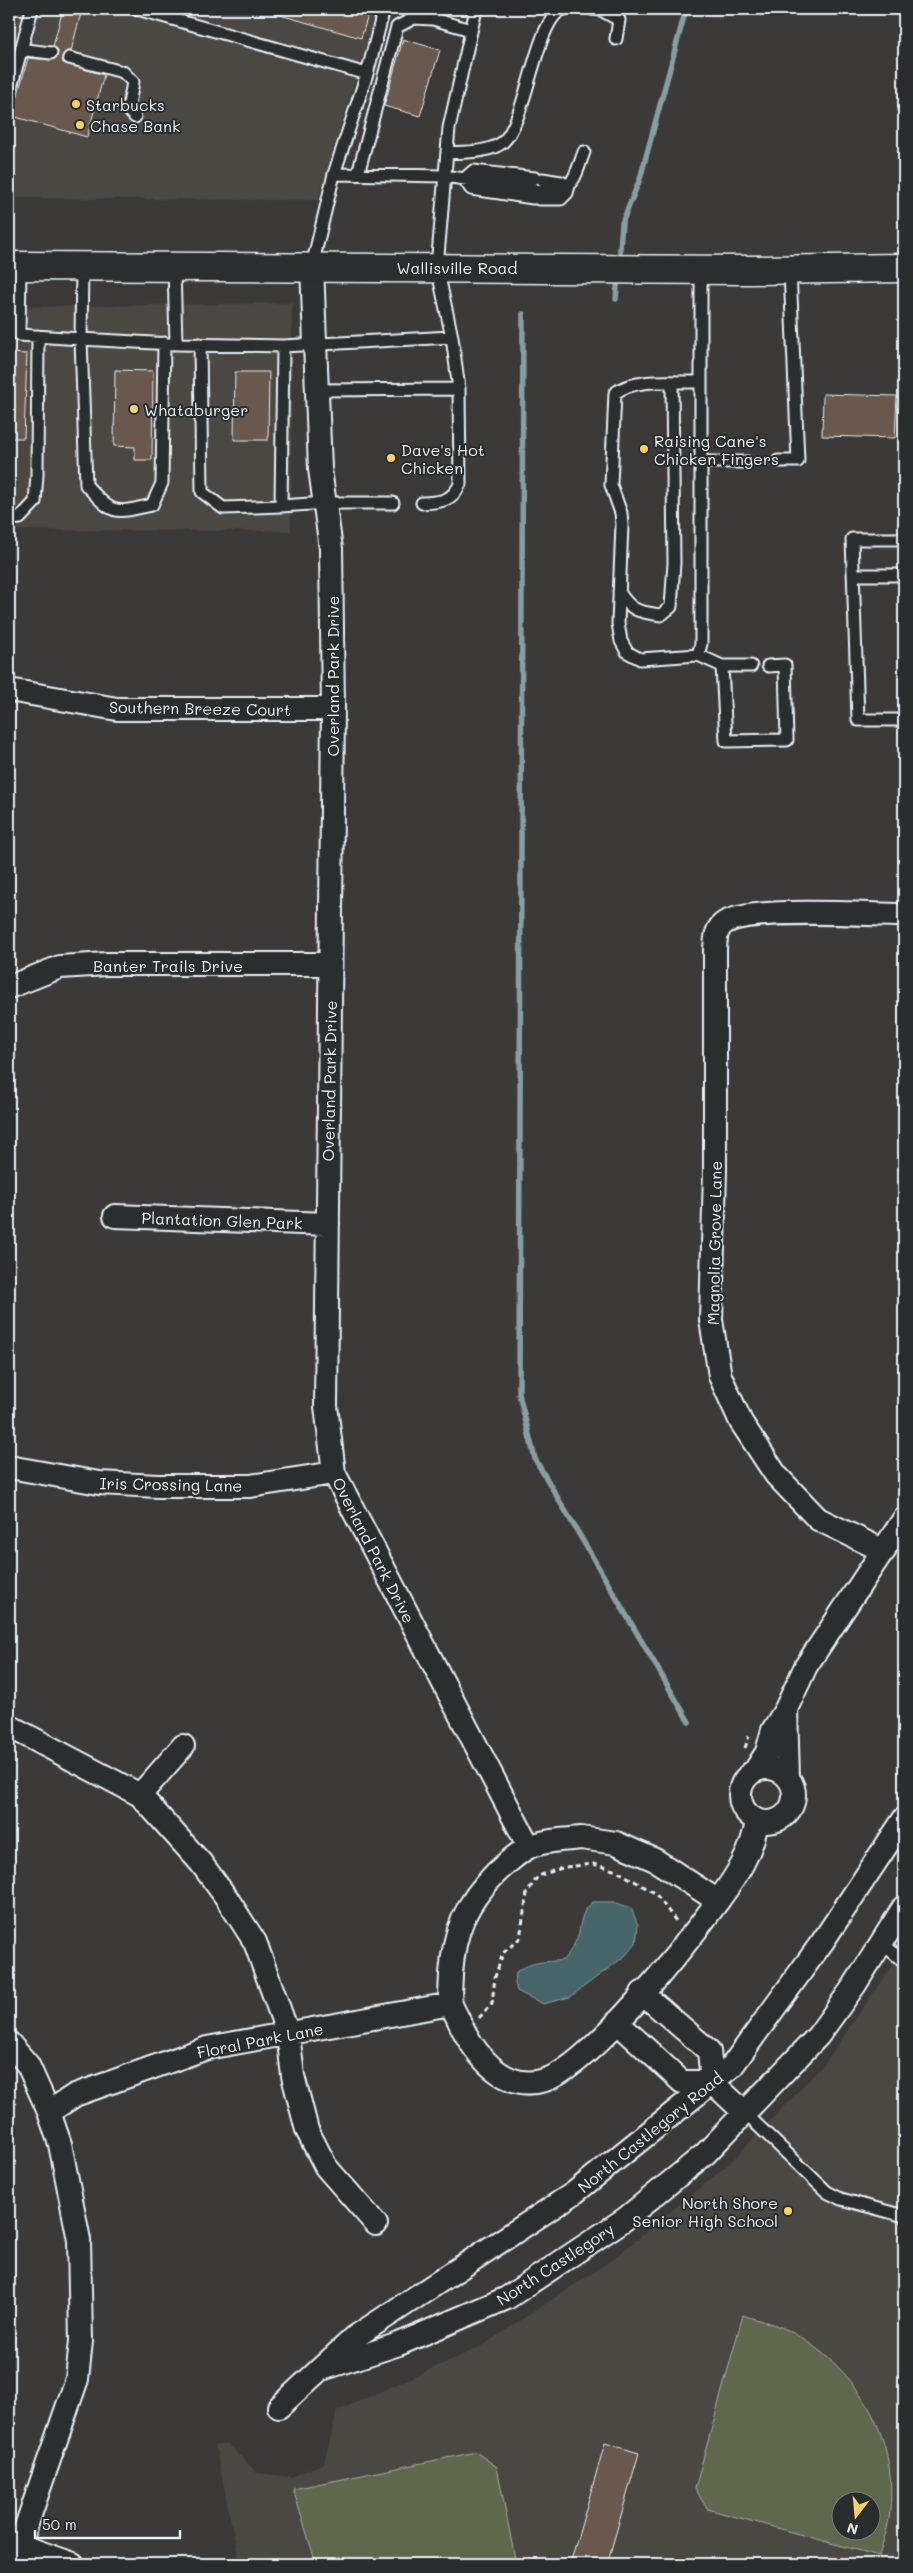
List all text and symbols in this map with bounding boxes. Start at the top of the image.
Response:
place label: Starbucks [86,94,165,115]
marker: Starbucks [70,98,82,110]
place label: Chase Bank [90,115,180,136]
marker: Chase Bank [74,119,86,131]
street label: Wallisville Road [397,257,518,278]
place label: Whataburger [144,399,248,420]
marker: Whataburger [128,403,140,415]
place label: Raising Cane's Chicken Fingers [654,430,779,469]
place label: Dave's Hot Chicken [401,439,485,478]
marker: Raising Cane's Chicken Fingers [638,443,650,455]
marker: Dave's Hot Chicken [385,452,397,464]
street label: Overland Park Drive [322,596,343,756]
street label: Southern Breeze Court [109,696,291,720]
street label: Banter Trails Drive [93,955,243,976]
street label: Overland Park Drive [317,1000,341,1162]
street label: Magnolia Grove Lane [702,1161,726,1325]
street label: Plantation Glen Park [141,1207,303,1233]
street label: Iris Crossing Lane [100,1472,242,1496]
street label: Overland Park Drive [328,1474,420,1626]
street label: Floral Park Lane [195,2017,325,2063]
street label: North Castlegory Road [573,2067,727,2197]
place label: North Shore Senior High School [633,2192,778,2231]
marker: North Shore Senior High School [782,2205,794,2217]
street label: North Castlegory [492,2218,618,2310]
north arrow [830,2490,880,2540]
scale bar [35,2508,180,2540]
text: 50 m [42,2514,77,2534]
text: N [845,2518,860,2540]

